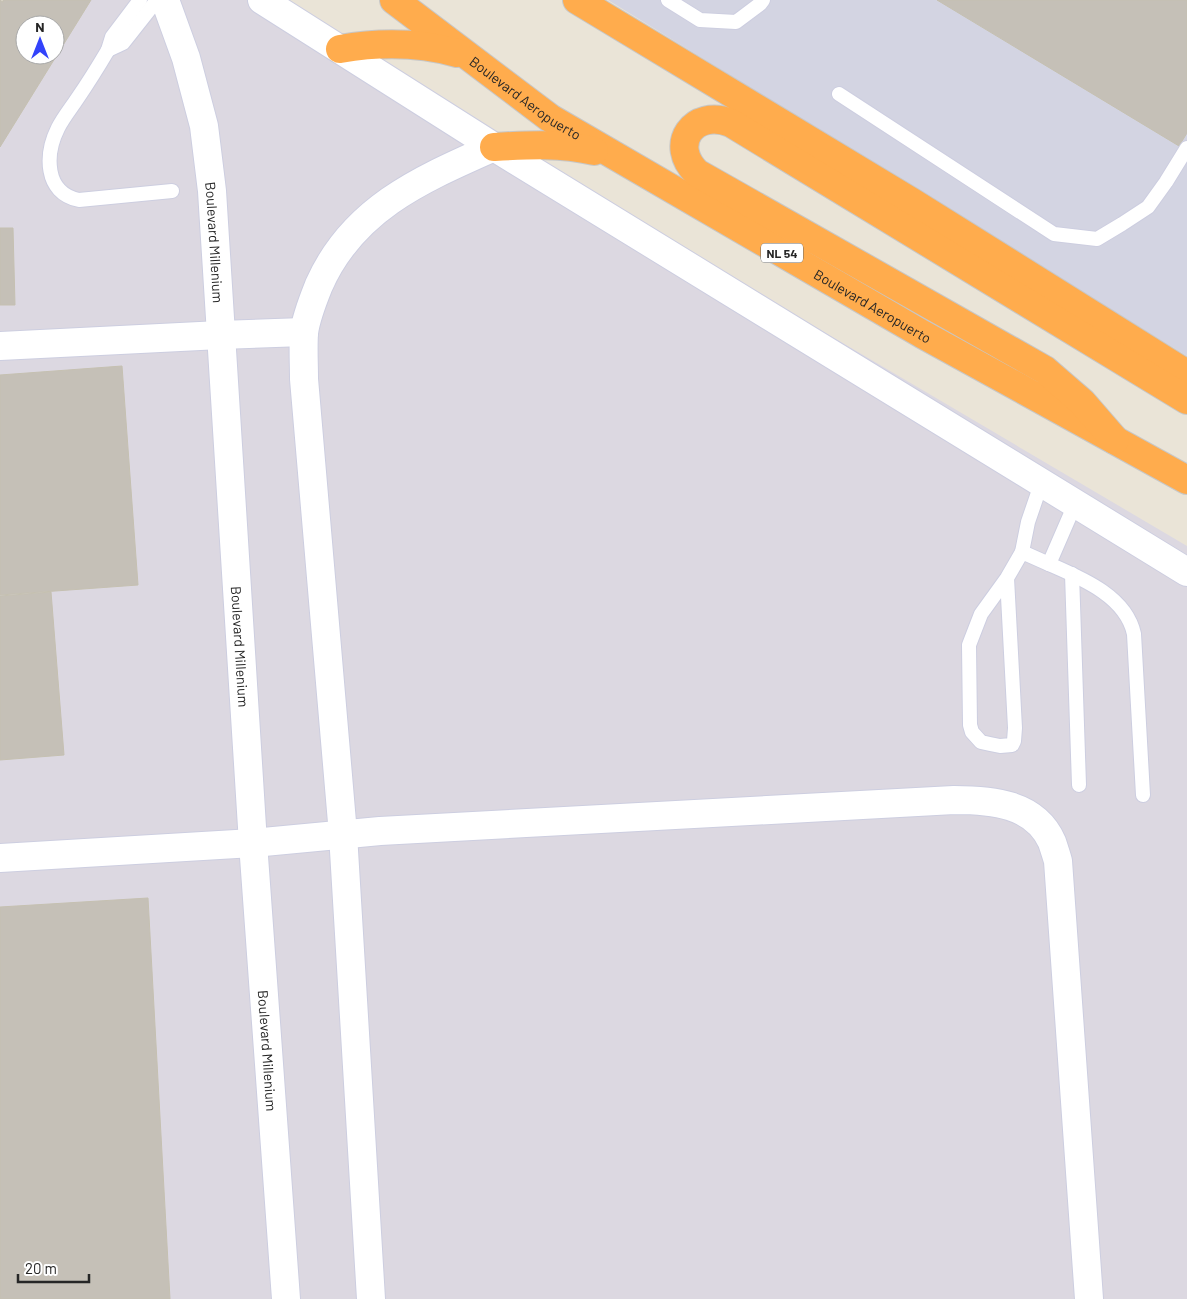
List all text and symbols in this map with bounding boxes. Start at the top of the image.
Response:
north arrow [15,15,65,65]
text: N [35,18,45,35]
street label: Boulevard Aeropuerto [467,52,584,143]
street label: Boulevard Millenium [202,181,228,303]
road number: NL 54 [761,244,803,262]
street label: Boulevard Aeropuerto [811,265,934,346]
street label: Boulevard Millenium [228,585,253,708]
street label: Boulevard Millenium [255,990,281,1112]
scale bar [18,1252,89,1284]
text: 20 m [25,1259,57,1277]

